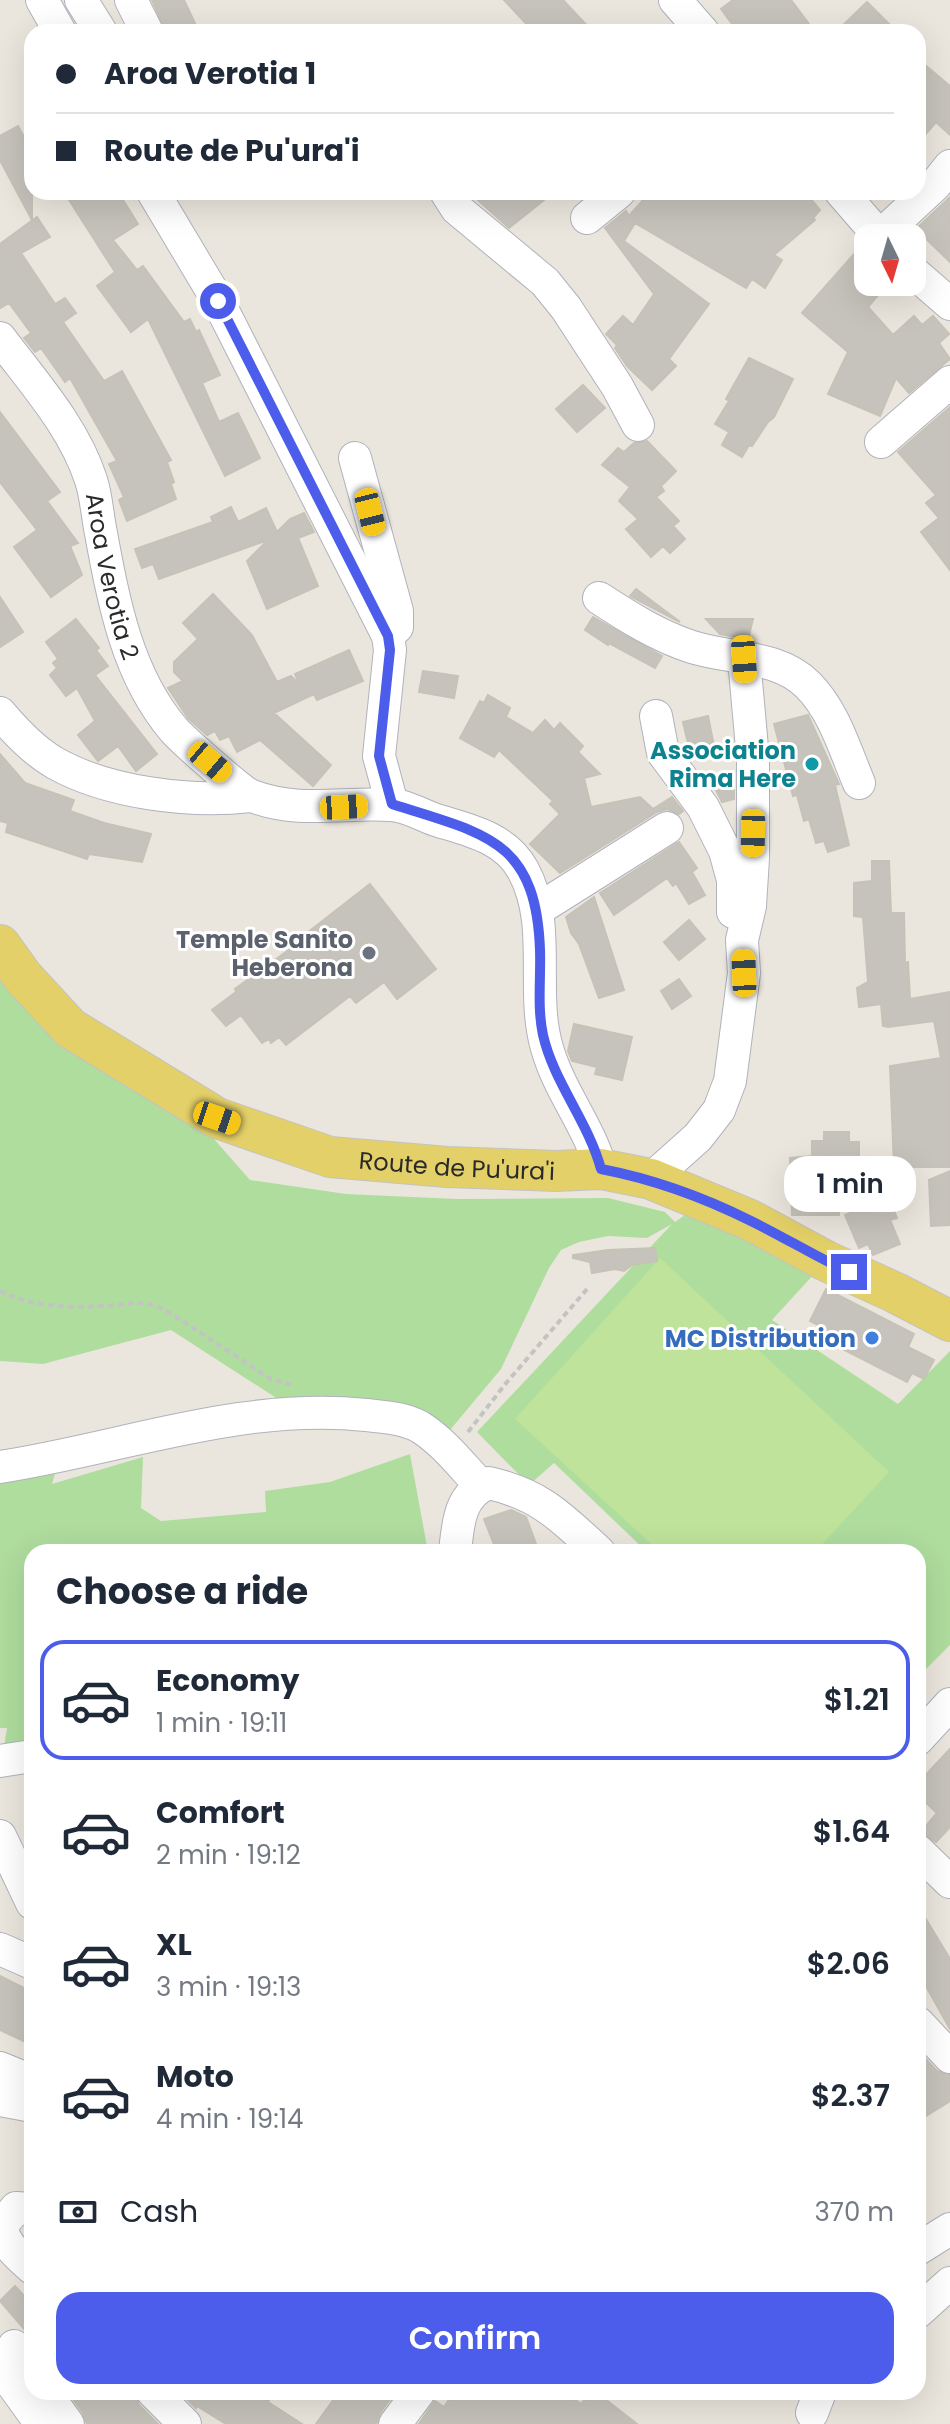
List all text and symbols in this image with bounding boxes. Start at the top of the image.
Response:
text: Aroa Verotia 1 [104,52,316,95]
text: Route de Pu'ura'i [104,129,360,172]
north arrow [854,224,926,296]
map controls [854,224,926,296]
route start [200,283,236,319]
car [353,486,387,538]
street label: Aroa Verotia 2 [78,490,148,664]
car [730,634,758,684]
place label: Association Rima Here [650,734,796,795]
car [184,737,236,787]
marker: Association Rima Here [803,755,821,773]
car [319,794,369,820]
car [741,809,765,857]
place label: Temple Sanito Heberona [176,923,353,984]
marker: Temple Sanito Heberona [360,944,378,962]
car [731,949,757,997]
car [190,1099,244,1137]
street label: Route de Pu'ura'i [358,1143,556,1187]
callout: 1 min [783,1156,915,1212]
text: 1 min [816,1166,884,1202]
route end [831,1254,867,1290]
place label: MC Distribution [665,1322,856,1355]
marker: MC Distribution [863,1329,881,1347]
text: Choose a ride [56,1566,308,1617]
text: Economy [156,1659,300,1702]
icon: car [60,1664,132,1736]
text: $1.21 [824,1678,890,1721]
text: 1 min · 19:11 [156,1705,287,1741]
text: Comfort [156,1791,285,1834]
icon: car [60,1796,132,1868]
text: $1.64 [813,1810,890,1853]
text: 2 min · 19:12 [156,1837,301,1873]
text: XL [156,1923,192,1966]
icon: car [60,1928,132,2000]
text: $2.06 [807,1942,890,1985]
text: 3 min · 19:13 [156,1969,301,2005]
text: Moto [156,2055,234,2098]
icon: car [60,2060,132,2132]
text: $2.37 [811,2074,890,2117]
text: 4 min · 19:14 [156,2101,303,2137]
icon: cash [56,2190,100,2234]
text: Cash [120,2190,198,2233]
text: 370 m [814,2194,894,2230]
button: Confirm [56,2292,894,2384]

